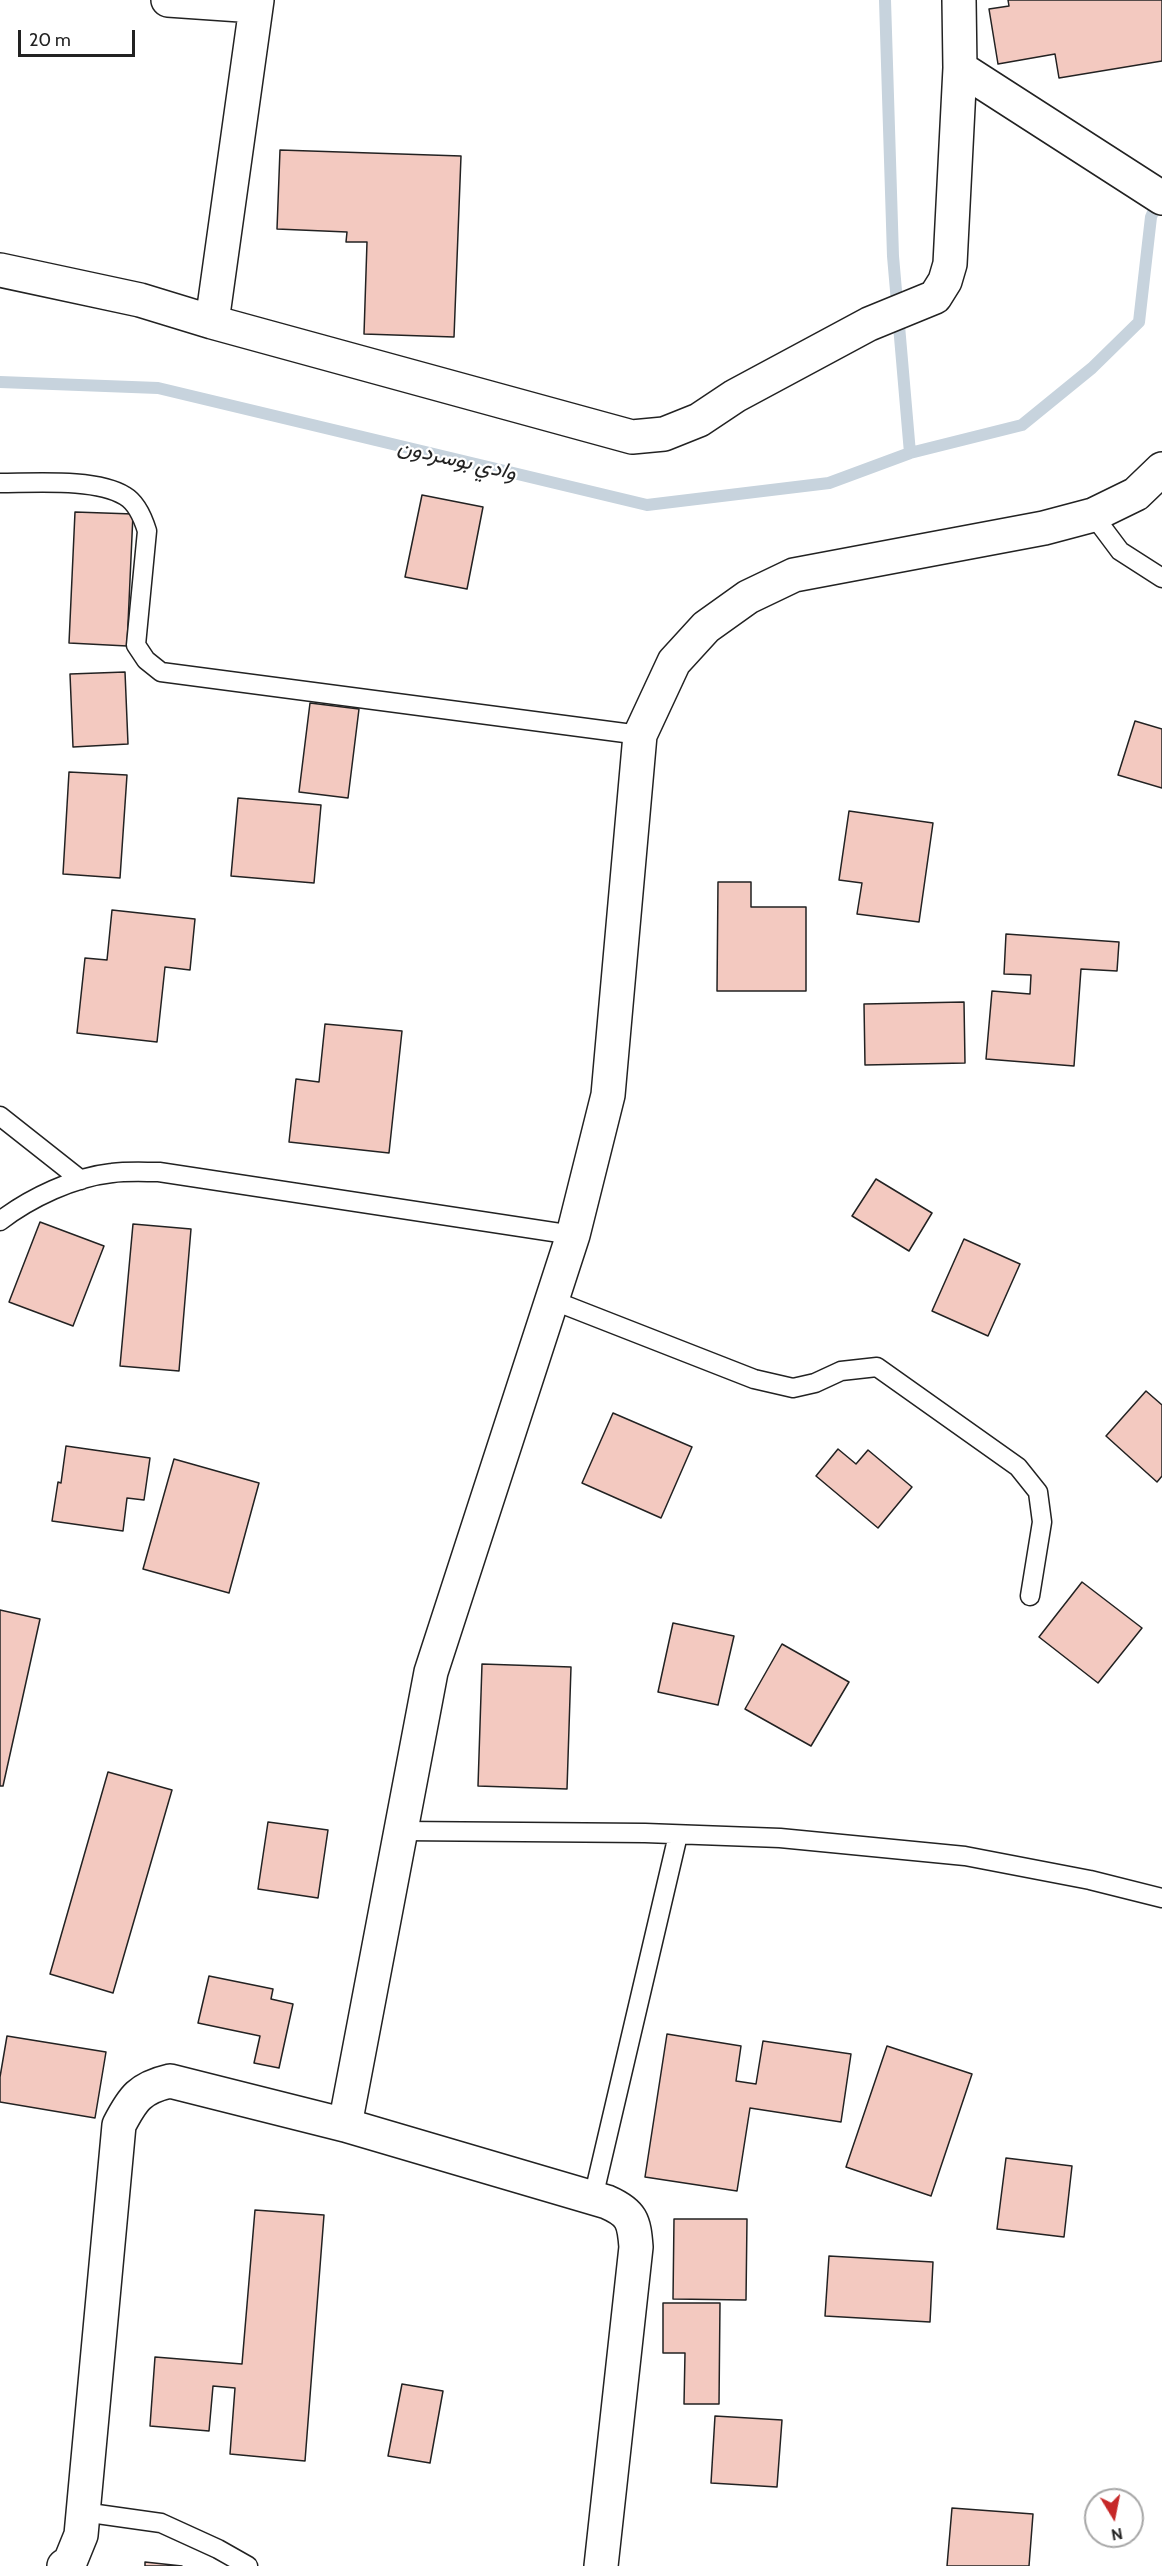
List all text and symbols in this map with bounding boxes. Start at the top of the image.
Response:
scale bar [21,18,138,56]
text: 20 m [29,29,71,51]
water label: وادي بوسردون [395,434,519,486]
north arrow [1084,2488,1144,2548]
text: N [1110,2524,1124,2545]

